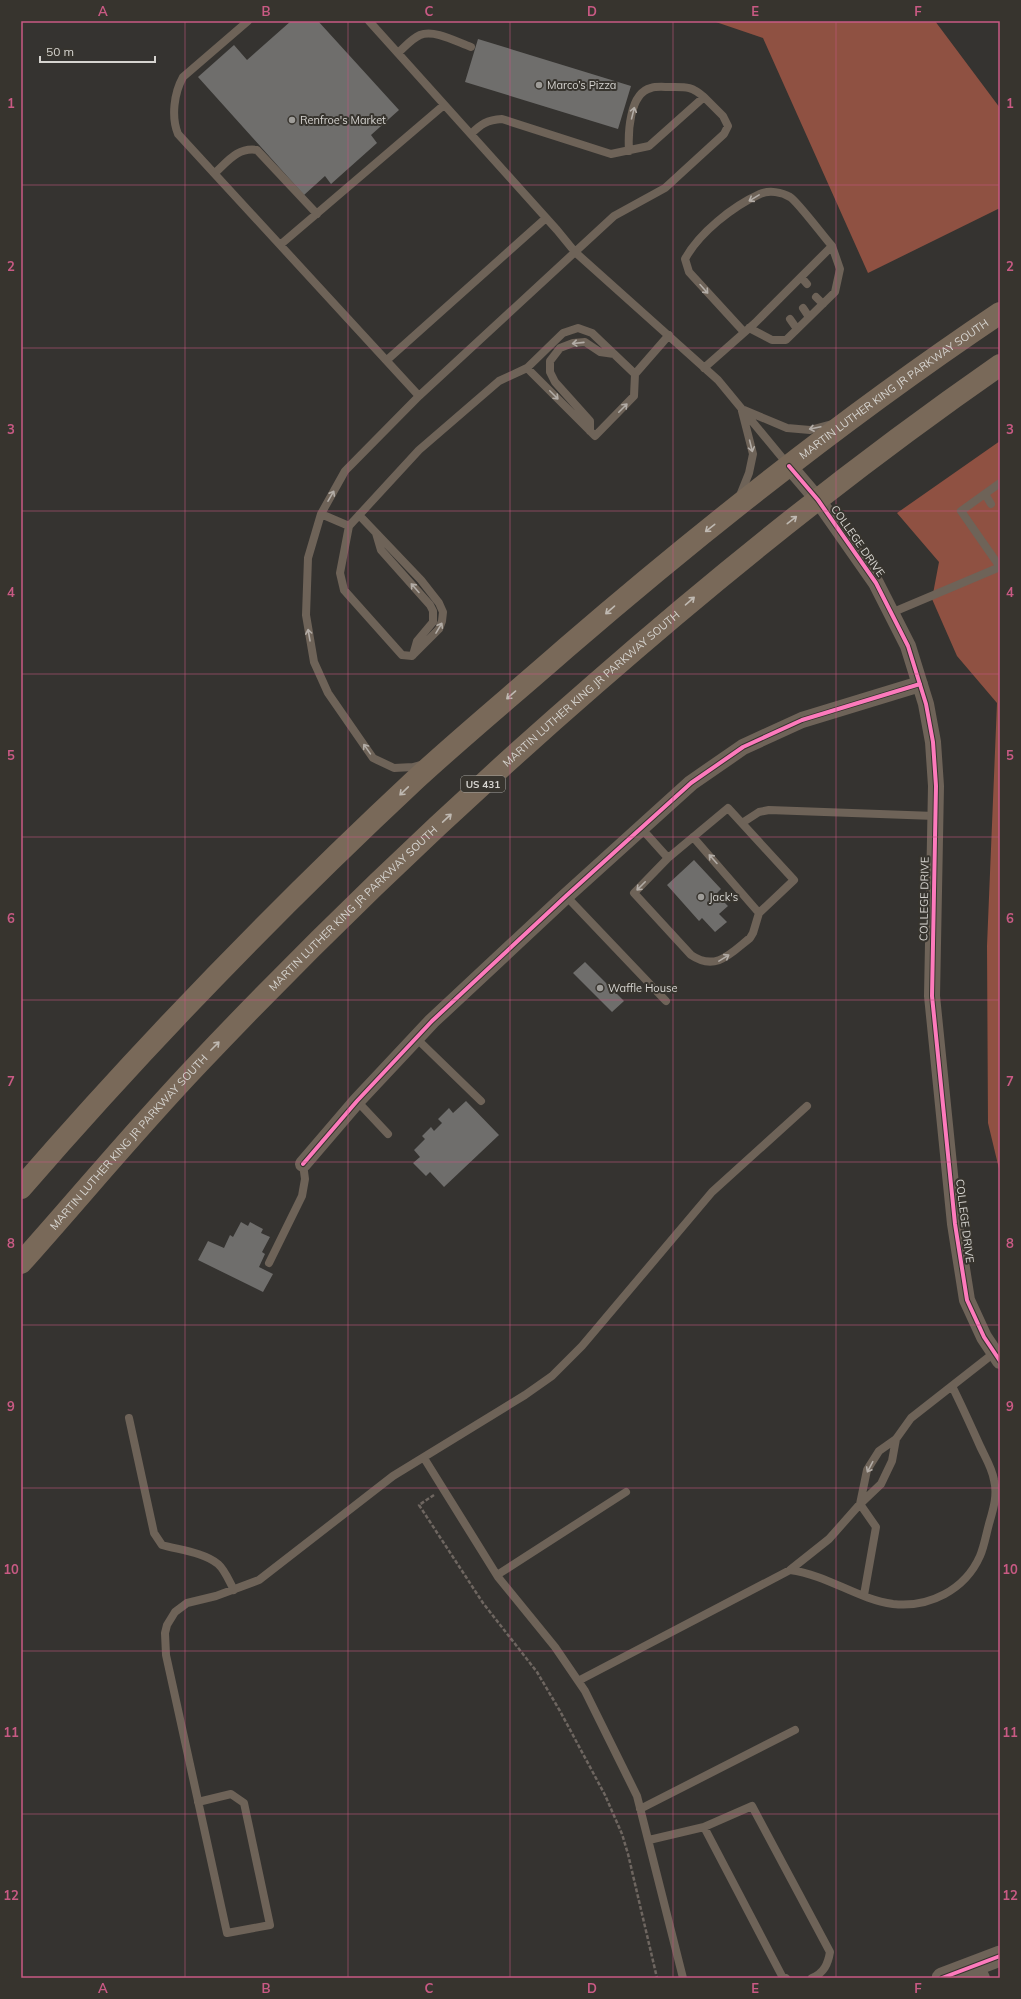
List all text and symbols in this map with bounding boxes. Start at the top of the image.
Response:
text: A [98,3,108,19]
text: B [262,3,271,19]
text: C [425,3,434,19]
text: D [587,3,597,19]
text: E [751,3,759,19]
text: F [914,3,922,19]
scale bar [40,38,155,64]
text: 50 m [46,44,74,59]
place label: Marco’s Pizza [547,78,616,92]
marker: Marco’s Pizza [534,80,544,90]
text: 1 [7,95,15,111]
text: 1 [1006,95,1014,111]
one-way arrow [629,107,637,120]
place label: Renfroe's Market [300,113,386,127]
marker: Renfroe's Market [287,115,297,125]
one-way arrow [748,194,760,202]
text: 2 [7,258,15,274]
text: 2 [1006,258,1014,274]
one-way arrow [699,283,708,293]
street label: MARTIN LUTHER KING JR PARKWAY SOUTH [796,316,991,462]
one-way arrow [572,339,585,347]
one-way arrow [549,390,559,400]
one-way arrow [618,403,628,413]
text: 3 [7,421,15,437]
text: 3 [1006,421,1014,437]
one-way arrow [809,425,822,433]
one-way arrow [748,440,755,453]
one-way arrow [328,490,336,502]
street label: COLLEGE DRIVE [828,502,888,580]
one-way arrow [787,516,798,524]
one-way arrow [705,524,716,532]
one-way arrow [410,583,419,593]
text: 4 [7,584,15,600]
text: 4 [1006,584,1014,600]
one-way arrow [685,596,696,605]
one-way arrow [605,606,615,615]
street label: MARTIN LUTHER KING JR PARKWAY SOUTH [500,608,682,770]
one-way arrow [435,622,443,634]
one-way arrow [305,628,313,641]
one-way arrow [506,691,517,700]
one-way arrow [363,744,371,755]
text: 5 [7,747,15,763]
text: 5 [1006,747,1014,763]
road number: US 431 [461,776,505,792]
one-way arrow [399,786,409,796]
one-way arrow [442,813,452,822]
street label: MARTIN LUTHER KING JR PARKWAY SOUTH [266,823,440,994]
one-way arrow [708,854,717,865]
street label: COLLEGE DRIVE [916,857,932,941]
one-way arrow [636,881,645,891]
place label: Jack's [709,890,738,904]
marker: Jack's [696,892,706,902]
text: 6 [7,910,15,926]
text: 6 [1006,910,1014,926]
one-way arrow [718,953,730,961]
place label: Waffle House [608,981,677,995]
marker: Waffle House [595,983,605,993]
one-way arrow [210,1041,220,1051]
street label: MARTIN LUTHER KING JR PARKWAY SOUTH [47,1051,211,1233]
text: 7 [7,1073,15,1089]
text: 7 [1006,1073,1014,1089]
street label: COLLEGE DRIVE [953,1178,977,1264]
text: 8 [7,1235,15,1251]
text: 8 [1006,1235,1014,1251]
text: 9 [7,1398,15,1414]
text: 9 [1006,1398,1014,1414]
one-way arrow [866,1461,873,1473]
text: 10 [3,1561,19,1577]
text: 10 [1002,1561,1018,1577]
text: 11 [3,1724,19,1740]
text: 11 [1002,1724,1018,1740]
text: 12 [3,1887,19,1903]
text: 12 [1002,1887,1018,1903]
text: A [98,1980,108,1996]
text: B [262,1980,271,1996]
text: C [425,1980,434,1996]
text: D [587,1980,597,1996]
text: E [751,1980,759,1996]
text: F [914,1980,922,1996]

